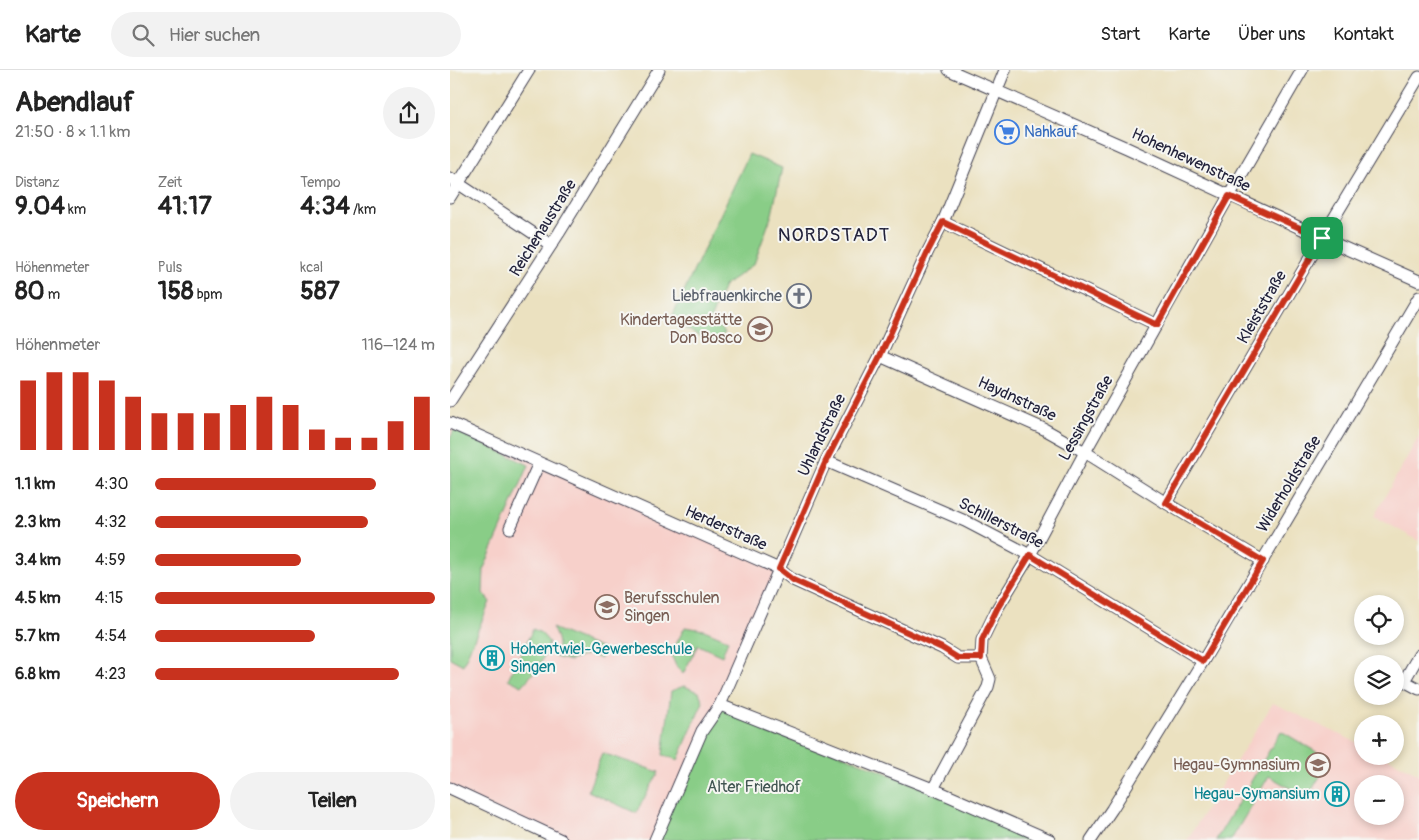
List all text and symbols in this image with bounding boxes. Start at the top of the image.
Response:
search box [111,12,461,57]
text: Karte [25,20,81,49]
icon: search [129,21,157,49]
text: Hier suchen [169,23,260,47]
text: Start [1100,23,1140,46]
text: Karte [1168,23,1210,46]
text: Über uns [1238,23,1305,46]
text: Kontakt [1333,23,1394,46]
text: Abendlauf [15,85,134,120]
button: share [383,87,435,139]
supermarket icon: Nahkauf [994,119,1020,145]
text: 21:50 · 8 × 1.1 km [15,122,130,142]
place label: Nahkauf [1024,122,1079,142]
street label: Hohenhewenstraße [1128,124,1254,196]
text: Distanz [15,174,59,191]
text: Zeit [158,174,182,191]
text: Tempo [300,174,341,191]
street label: Reichenaustraße [505,176,581,280]
text: 9.04 [15,191,65,222]
text: 41:17 [158,191,212,222]
text: 4:34 [300,191,350,222]
text: km [65,201,86,218]
text: /km [350,201,376,218]
pin [1301,217,1343,259]
district label: NORDSTADT [778,223,890,247]
icon: arrive [1308,224,1336,252]
text: Höhenmeter [15,259,90,276]
text: Puls [158,259,182,276]
text: kcal [300,259,323,276]
street label: Kleiststraße [1233,267,1291,347]
text: 80 [15,276,45,307]
text: 158 [158,276,194,307]
text: 587 [300,276,340,307]
church icon: Liebfrauenkirche [786,283,812,309]
text: m [45,286,60,303]
text: bpm [194,286,223,303]
place label: Liebfrauenkirche [672,286,782,306]
place label: Kindertagesstätte Don Bosco [620,310,742,348]
school or university icon: Kindertagesstätte Don Bosco [747,316,773,342]
text: Höhenmeter [15,335,100,355]
text: 116–124 m [362,335,435,355]
street label: Haydnstraße [975,372,1060,426]
street label: Lessingstraße [1054,372,1118,464]
street label: Uhlandstraße [793,390,851,479]
street label: Widerholdstraße [1252,432,1326,536]
text: 1.1 km [15,474,55,494]
text: 4:30 [95,474,128,494]
street label: Schillerstraße [955,493,1047,553]
street label: Herderstraße [682,501,770,555]
text: 2.3 km [15,512,61,532]
text: 4:32 [95,512,126,532]
text: 3.4 km [15,550,61,570]
text: 4:59 [95,550,125,570]
text: 4.5 km [15,588,61,608]
text: 4:15 [95,588,123,608]
place label: Berufsschulen Singen [624,588,720,626]
school or university icon: Berufsschulen Singen [594,594,620,620]
map controls [1354,595,1404,825]
button: locate [1354,595,1404,645]
text: 5.7 km [15,626,60,646]
text: 4:54 [95,626,127,646]
place label: Hohentwiel-Gewerbeschule Singen [510,639,693,677]
building icon: Hohentwiel-Gewerbeschule Singen [479,645,505,671]
button: layers [1354,655,1404,705]
text: 6.8 km [15,664,60,684]
text: 4:23 [95,664,126,684]
button: + [1354,715,1404,765]
school or university icon: Hegau-Gymnasium [1305,752,1331,778]
place label: Hegau-Gymnasium [1173,755,1300,775]
button: Speichern [15,772,220,830]
button: Teilen [230,772,435,830]
button: − [1354,775,1404,825]
park label: Alter Friedhof [707,777,802,797]
building icon: Hegau-Gymansium [1324,781,1350,807]
place label: Hegau-Gymansium [1193,784,1320,804]

